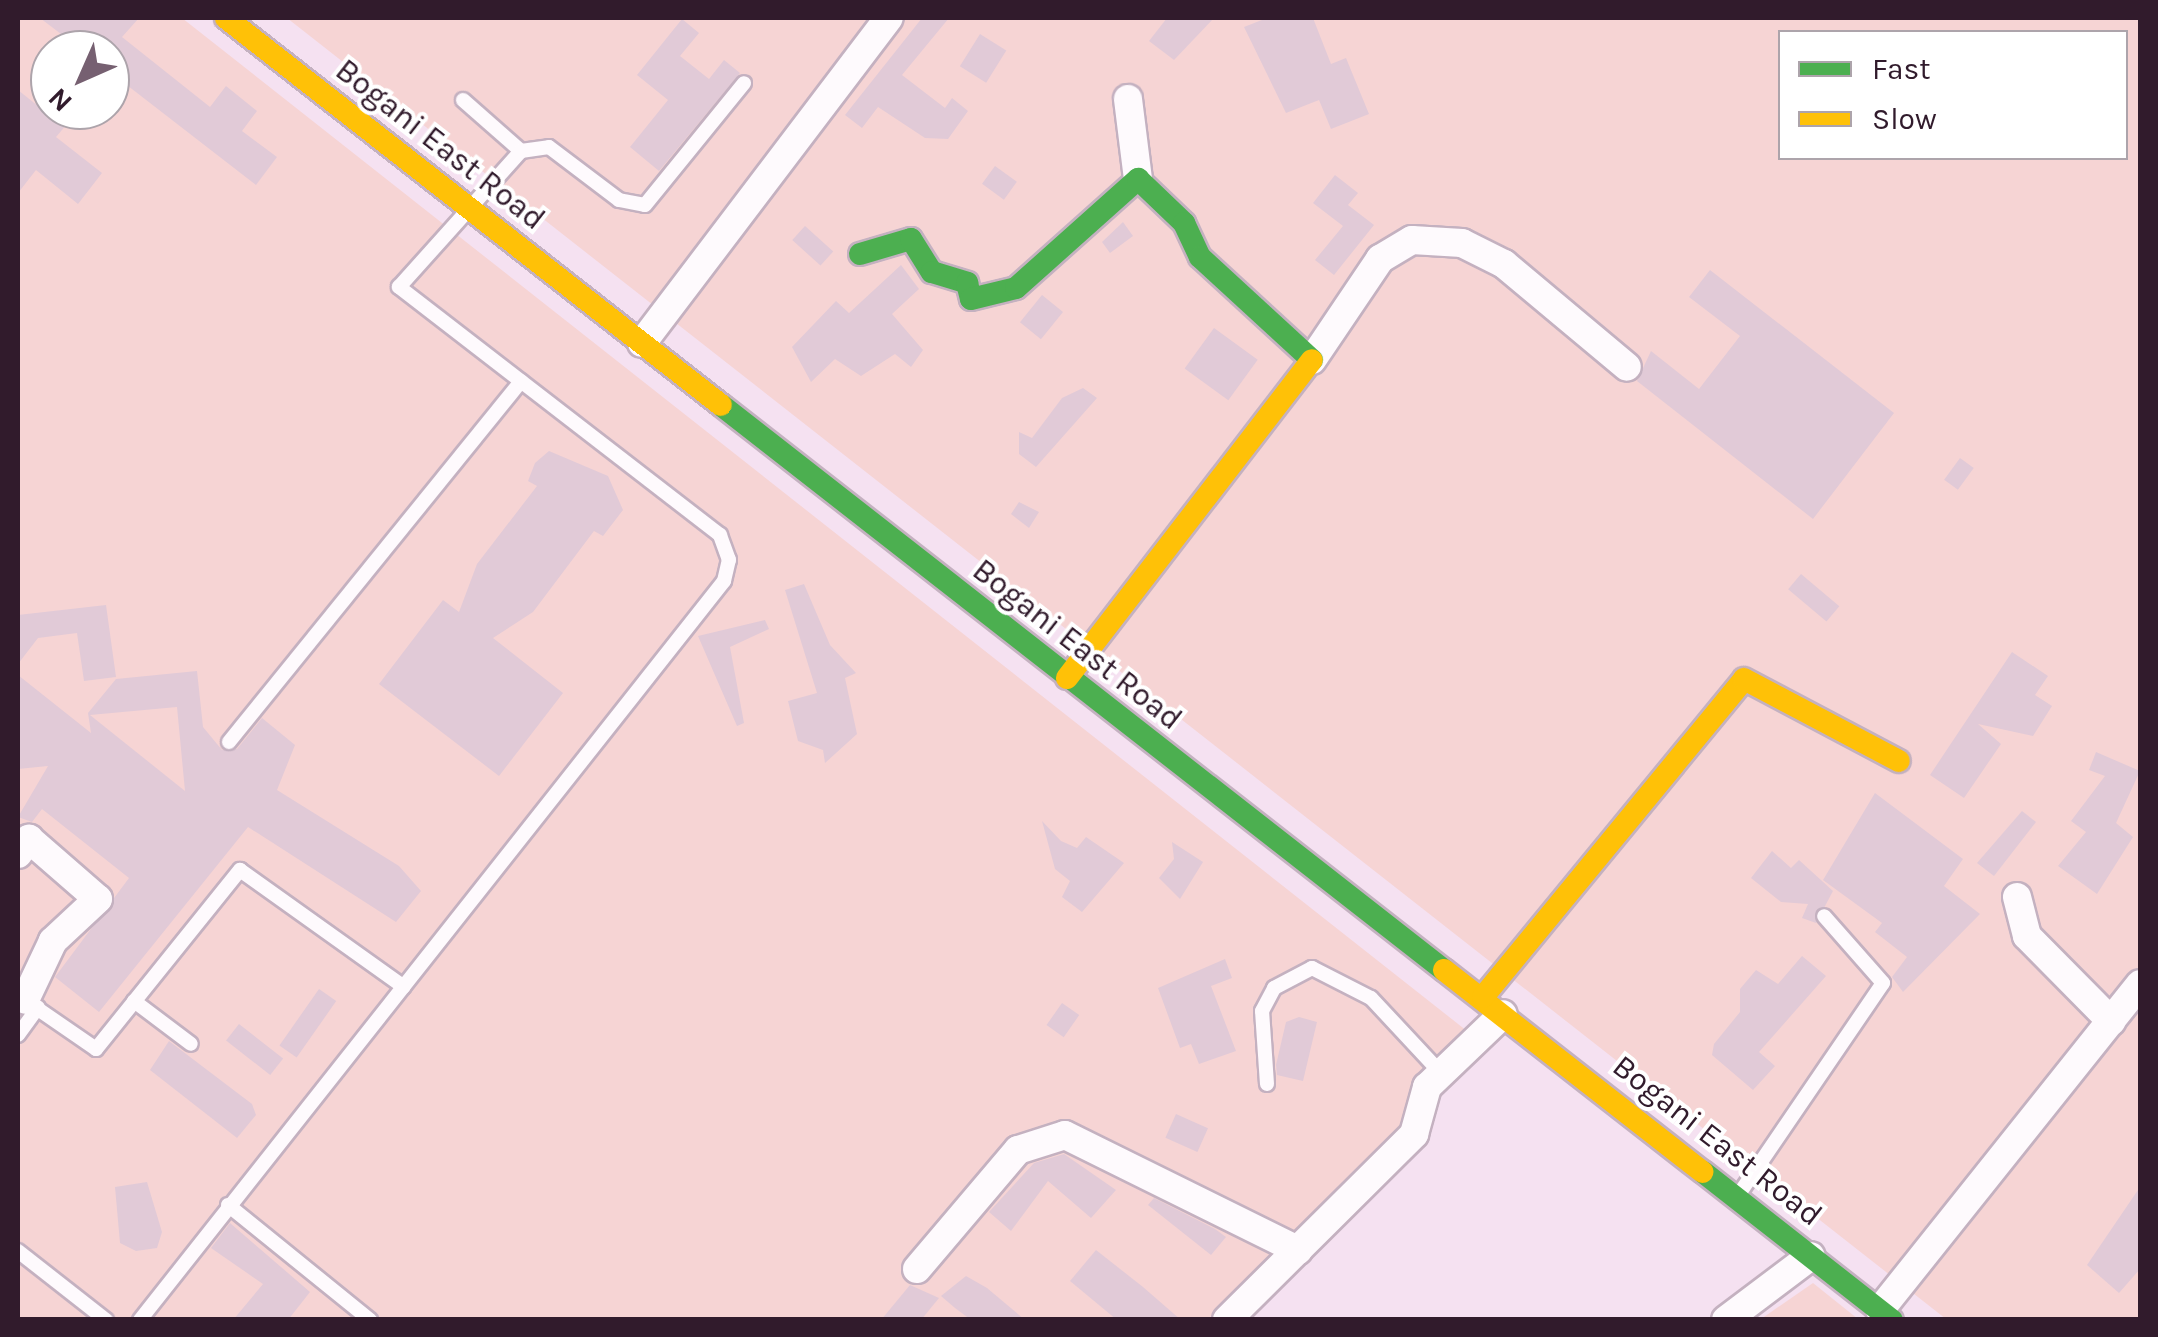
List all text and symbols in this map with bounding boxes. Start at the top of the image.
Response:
north arrow [30,30,130,130]
legend [1778,30,2128,160]
street label: Bogani East Road [328,51,552,239]
text: Fast [1872,51,1931,87]
text: N [41,81,79,119]
text: Slow [1872,101,1937,137]
street label: Bogani East Road [965,551,1189,739]
street label: Bogani East Road [1605,1047,1829,1235]

